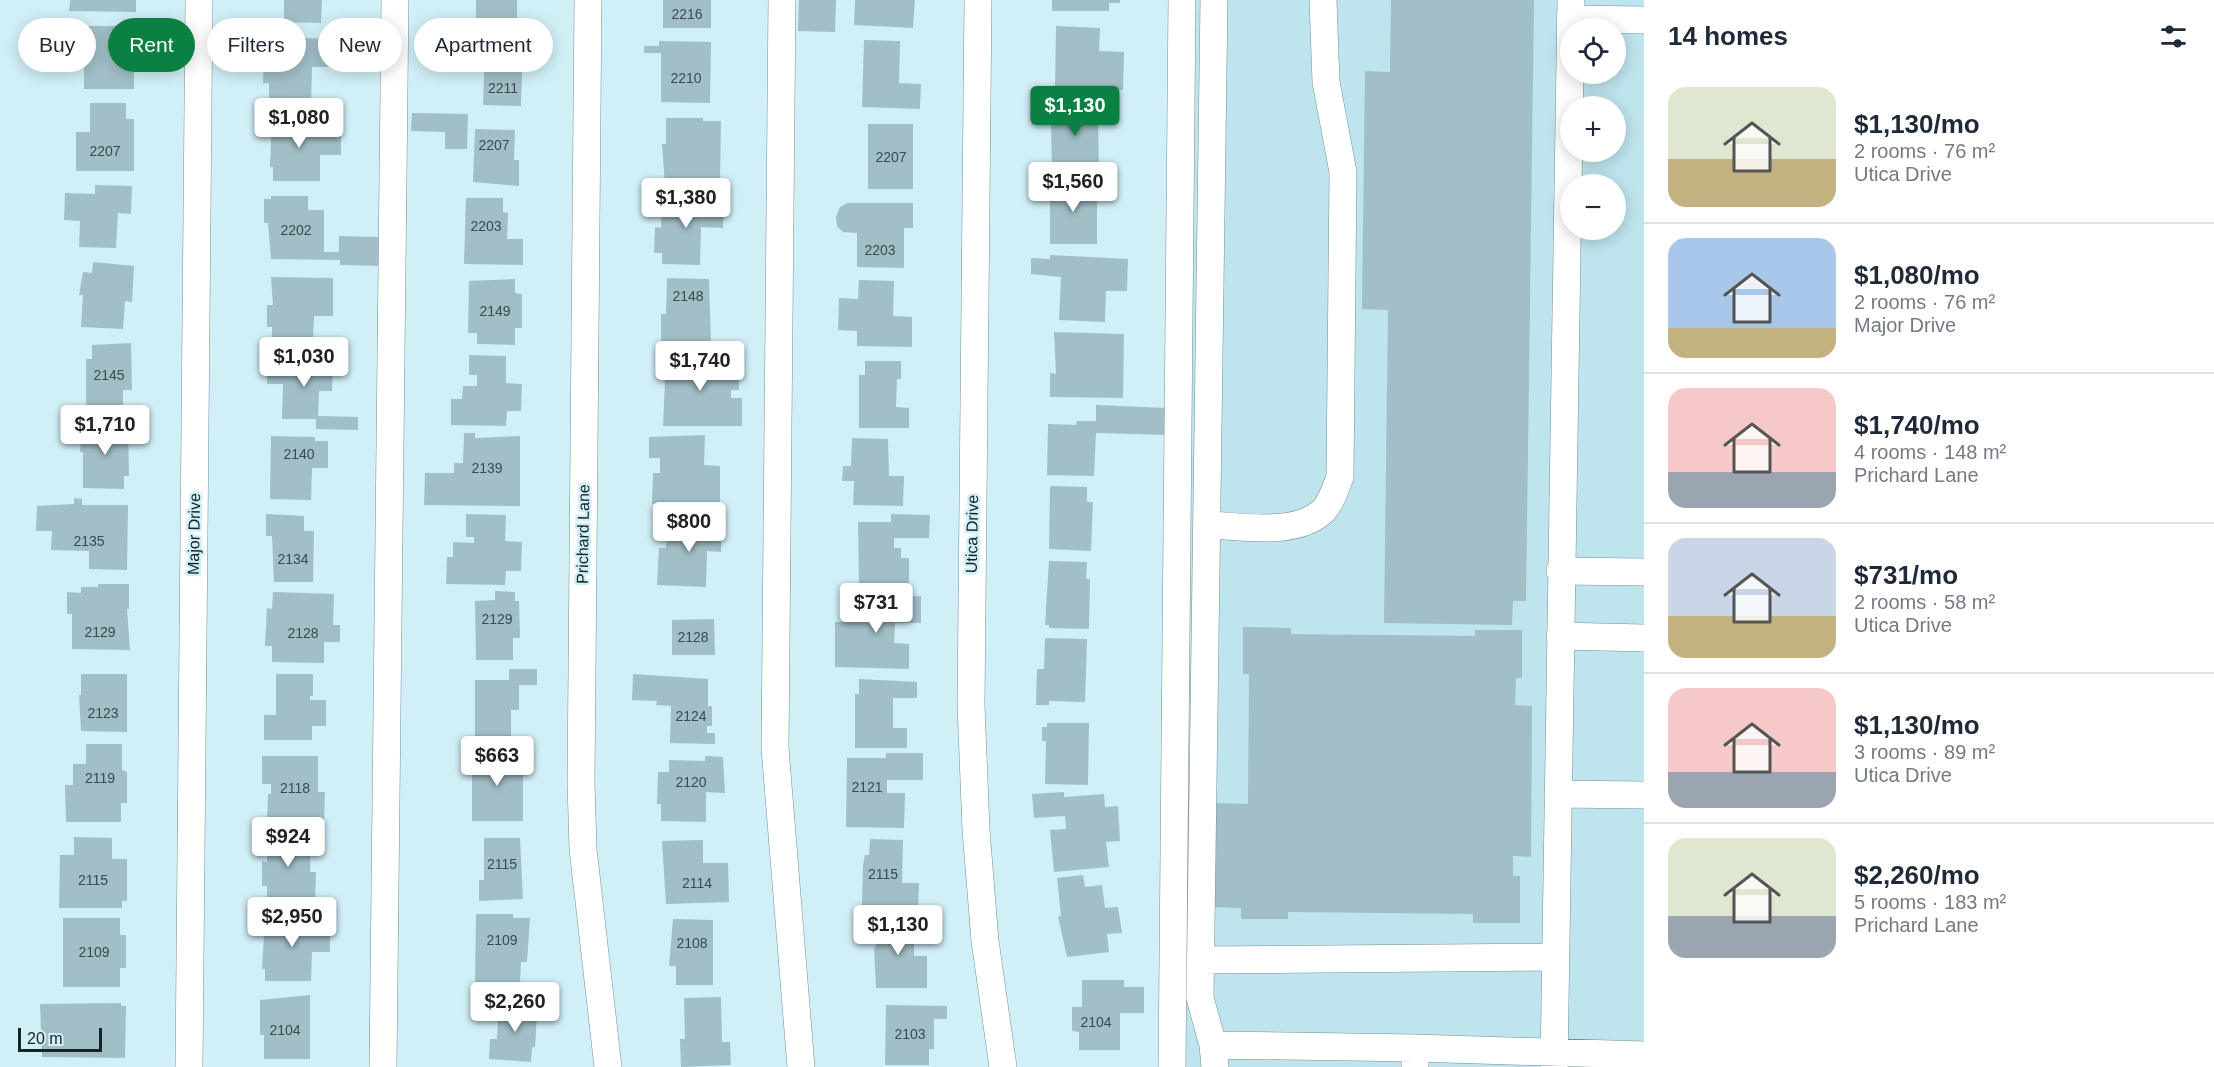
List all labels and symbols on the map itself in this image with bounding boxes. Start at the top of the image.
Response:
house number: 2216 [671,6,703,22]
house number: 2210 [670,70,702,86]
house number: 2211 [488,80,518,96]
pin: $1,130 [1026,86,1124,137]
pin: $1,080 [250,98,348,149]
house number: 2207 [478,137,510,153]
house number: 2207 [89,143,121,159]
house number: 2207 [875,149,907,165]
pin: $1,560 [1024,162,1122,213]
pin: $1,380 [637,178,735,229]
house number: 2203 [470,218,502,234]
house number: 2202 [280,222,312,238]
house number: 2203 [864,242,896,258]
house number: 2148 [672,288,704,304]
house number: 2149 [479,303,511,319]
pin: $1,030 [255,337,353,388]
pin: $1,740 [651,341,749,392]
house number: 2145 [93,367,125,383]
pin: $1,710 [56,405,154,456]
house number: 2140 [283,446,315,462]
house number: 2139 [471,460,503,476]
street label: Prichard Lane [574,484,592,584]
street label: Major Drive [185,493,203,575]
street label: Utica Drive [963,495,981,573]
pin: $800 [653,502,725,553]
house number: 2135 [73,533,105,549]
house number: 2134 [277,551,309,567]
pin: $731 [840,583,912,634]
house number: 2129 [481,611,513,627]
house number: 2129 [84,624,116,640]
house number: 2128 [287,625,319,641]
house number: 2128 [677,629,709,645]
house number: 2123 [87,705,119,721]
house number: 2124 [675,708,707,724]
pin: $663 [461,736,533,787]
house number: 2119 [85,770,115,786]
house number: 2120 [675,774,707,790]
house number: 2121 [851,779,883,795]
house number: 2118 [280,780,310,796]
pin: $924 [252,817,324,868]
house number: 2115 [487,856,517,872]
house number: 2115 [868,866,898,882]
house number: 2115 [78,872,108,888]
house number: 2114 [682,875,712,891]
pin: $2,950 [243,897,341,948]
pin: $1,130 [849,905,947,956]
house number: 2109 [486,932,518,948]
house number: 2108 [676,935,708,951]
house number: 2109 [78,944,110,960]
pin: $2,260 [466,982,564,1033]
house number: 2104 [1080,1014,1112,1030]
house number: 2104 [269,1022,301,1038]
scale bar [18,1025,102,1052]
house number: 2103 [894,1026,926,1042]

